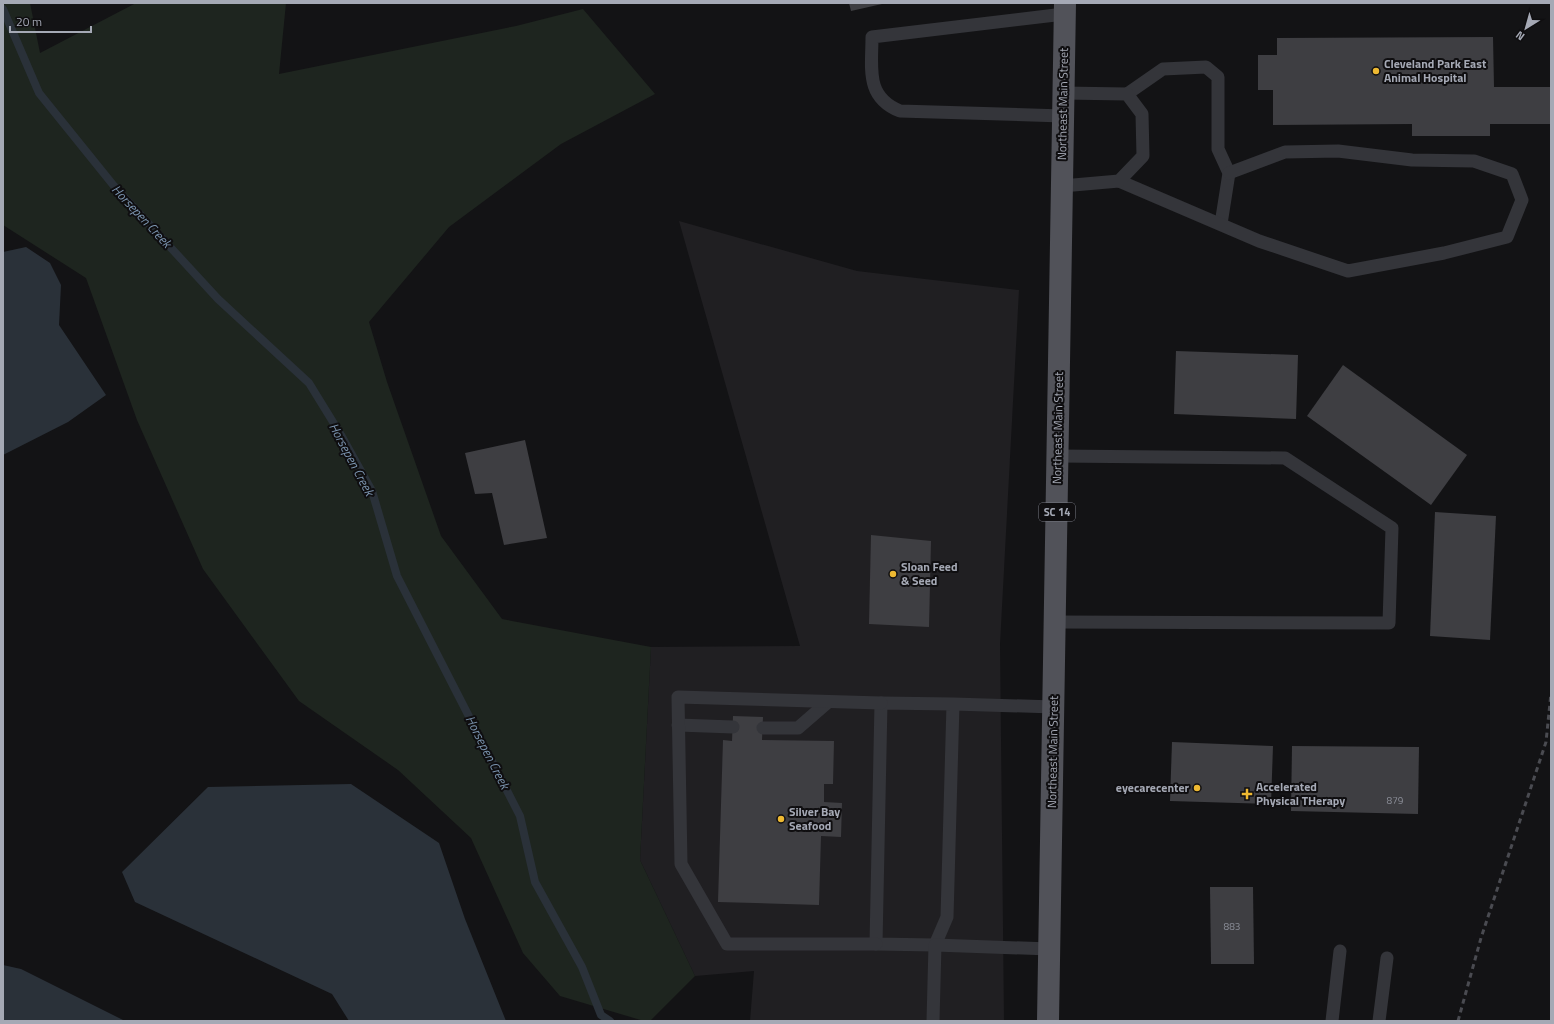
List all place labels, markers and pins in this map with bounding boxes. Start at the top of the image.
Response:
place label: Cleveland Park East Animal Hospital [1384,54,1487,87]
marker: Cleveland Park East Animal Hospital [1371,66,1381,76]
place label: Sloan Feed & Seed [901,557,958,590]
marker: Sloan Feed & Seed [888,569,898,579]
place label: Accelerated Physical THerapy [1256,777,1345,810]
place label: eyecarecenter [1116,778,1190,797]
marker: eyecarecenter [1192,783,1202,793]
marker: Accelerated Physical THerapy [1241,788,1253,800]
place label: Silver Bay Seafood [789,802,840,835]
marker: Silver Bay Seafood [776,814,786,824]

